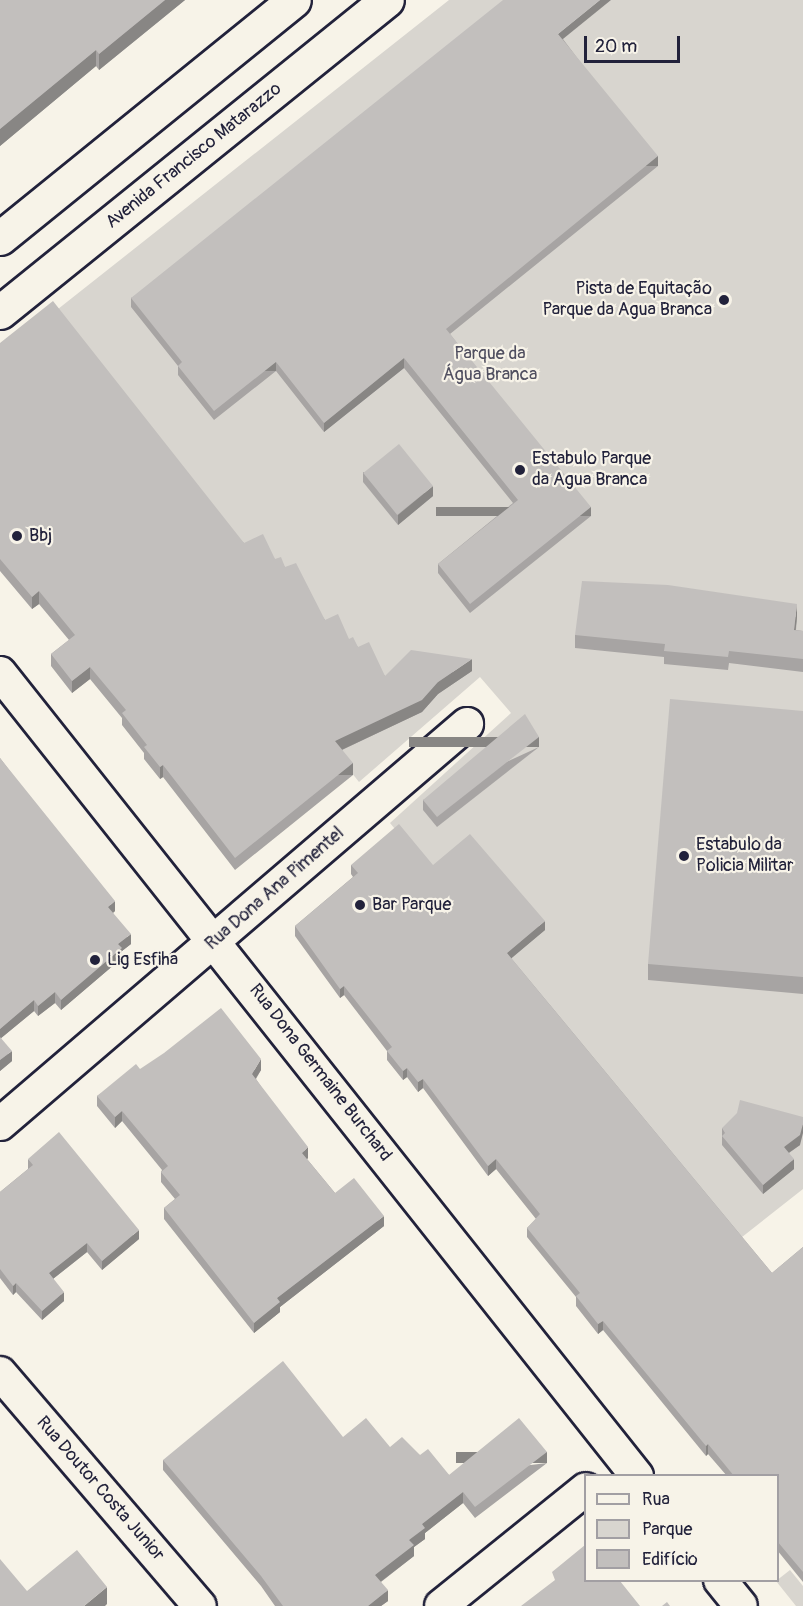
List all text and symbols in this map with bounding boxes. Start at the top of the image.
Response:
scale bar [587,24,683,62]
text: 20 m [595,35,637,58]
street label: Avenida Francisco Matarazzo [102,78,286,234]
place label: Pista de Equitação Parque da Agua Branca [542,279,712,322]
marker: Pista de Equitação Parque da Agua Branca [717,293,731,307]
park label: Parque da Água Branca [443,344,537,386]
place label: Estabulo Parque da Agua Branca [532,449,651,492]
marker: Estabulo Parque da Agua Branca [513,463,527,477]
place label: Bbj [29,525,52,547]
marker: Bbj [10,529,24,543]
street label: Rua Dona Ana Pimentel [201,823,349,955]
place label: Estabulo da Policia Militar [696,835,793,878]
marker: Estabulo da Policia Militar [677,849,691,863]
place label: Bar Parque [372,894,451,916]
marker: Bar Parque [353,898,367,912]
place label: Lig Esfiha [107,949,178,971]
marker: Lig Esfiha [88,953,102,967]
street label: Rua Dona Germaine Burchard [244,980,396,1166]
street label: Rua Doutor Costa Junior [31,1412,169,1566]
legend [584,1474,779,1582]
text: Rua [642,1488,670,1511]
text: Parque [642,1518,692,1541]
text: Edifício [642,1548,698,1571]

